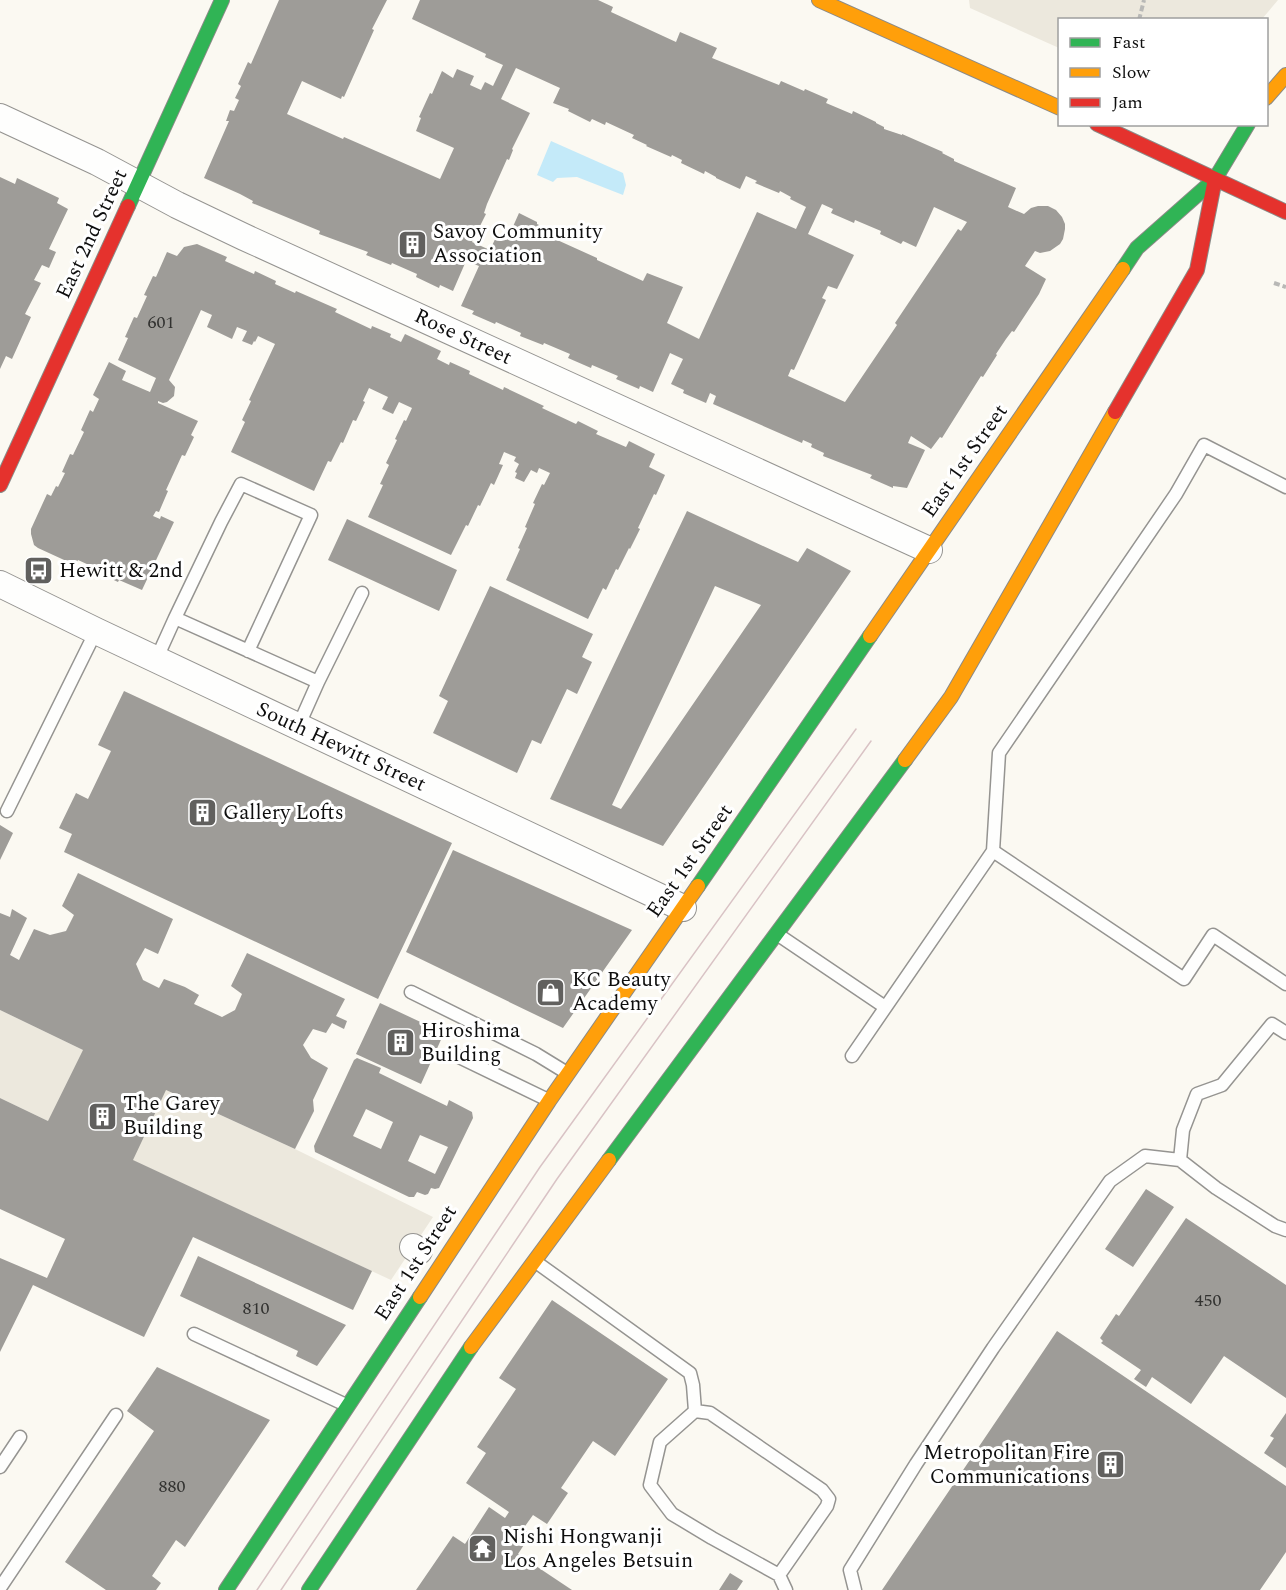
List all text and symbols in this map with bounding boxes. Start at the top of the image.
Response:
legend [1058,18,1268,126]
text: Fast [1112,29,1145,56]
text: Slow [1112,59,1151,86]
text: Jam [1112,89,1143,116]
street label: East 2nd Street [48,164,136,304]
place label: Savoy Community Association [433,216,603,272]
building icon: Savoy Community Association [396,228,428,260]
street label: Rose Street [409,300,517,374]
house number: 601 [148,309,175,336]
street label: East 1st Street [914,397,1016,525]
bus stop icon: Hewitt & 2nd [22,555,54,587]
place label: Hewitt & 2nd [59,555,183,587]
street label: South Hewitt Street [251,694,431,800]
building icon: Gallery Lofts [186,797,218,829]
place label: Gallery Lofts [223,797,344,829]
street label: East 1st Street [639,797,741,925]
place label: KC Beauty Academy [572,964,672,1020]
shop icon: KC Beauty Academy [535,976,567,1008]
place label: Hiroshima Building [421,1015,521,1071]
building icon: Hiroshima Building [384,1027,416,1059]
place label: The Garey Building [123,1088,221,1144]
building icon: The Garey Building [86,1100,118,1132]
street label: East 1st Street [366,1199,466,1327]
house number: 450 [1195,1287,1222,1314]
house number: 810 [243,1295,270,1322]
place label: Metropolitan Fire Communications [923,1437,1090,1493]
building icon: Metropolitan Fire Communications [1095,1449,1127,1481]
house number: 880 [159,1473,186,1500]
place label: Nishi Hongwanji Los Angeles Betsuin [503,1521,693,1577]
temple icon: Nishi Hongwanji Los Angeles Betsuin [466,1533,498,1565]

